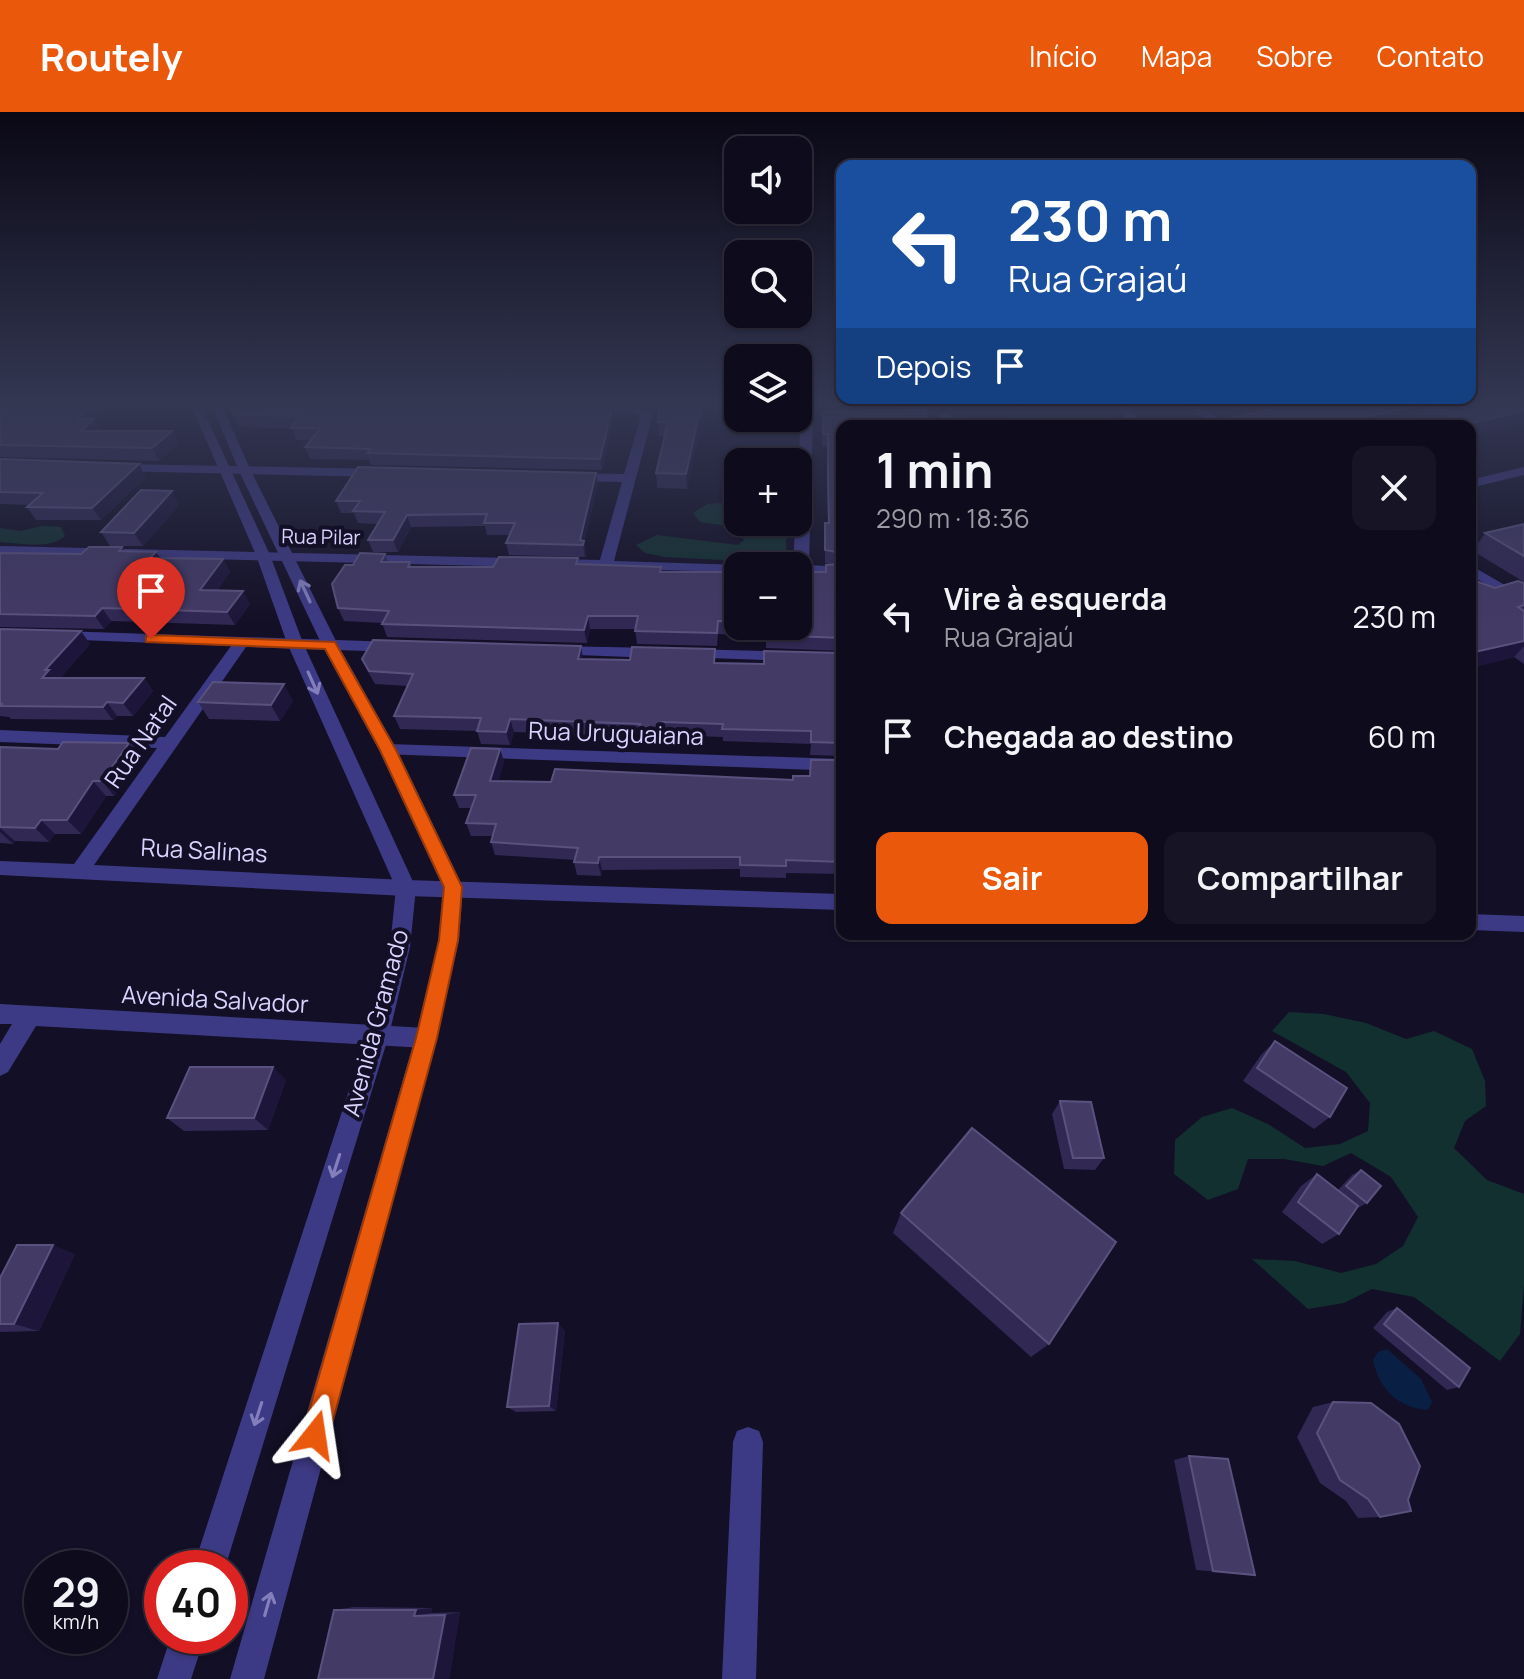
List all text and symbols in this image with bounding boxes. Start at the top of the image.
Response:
text: Routely [40,30,183,82]
text: Início [1029,37,1097,75]
text: Mapa [1141,37,1212,75]
text: Sobre [1256,37,1333,75]
text: Contato [1377,37,1484,75]
map controls [724,136,812,640]
button: sound [724,136,812,224]
text: 230 m [1008,181,1172,258]
icon: left [876,192,980,296]
button: search [724,240,812,328]
text: Rua Grajaú [1008,254,1187,303]
button: layers [724,344,812,432]
icon: arrive [988,344,1032,388]
text: Depois [876,346,972,387]
text: 1 min [876,437,993,502]
button: close [1352,446,1436,530]
button: + [724,448,812,536]
text: 290 m · 18:36 [876,500,1030,536]
street label: Rua Pilar [281,522,361,551]
button: − [724,552,812,640]
pin [117,557,185,639]
icon: arrive [129,569,173,613]
text: Vire à esquerda [944,578,1167,619]
one-way arrow [297,579,312,603]
icon: left [876,594,920,638]
text: 230 m [1353,596,1436,637]
text: Rua Grajaú [944,619,1074,655]
one-way arrow [307,670,322,695]
street label: Rua Natal [96,688,184,794]
street label: Rua Uruguaiana [528,713,704,752]
icon: arrive [876,714,920,758]
text: Chegada ao destino [944,716,1234,757]
text: 60 m [1368,716,1436,757]
street label: Rua Salinas [140,830,268,869]
button: Sair [876,832,1148,924]
button: Compartilhar [1164,832,1436,924]
street label: Avenida Gramado [334,925,415,1120]
street label: Avenida Salvador [121,977,310,1020]
one-way arrow [328,1153,343,1178]
position arrow [273,1393,357,1477]
one-way arrow [250,1401,264,1426]
speed limit sign: 40 [144,1550,248,1654]
text: 29 [52,1564,100,1619]
one-way arrow [261,1591,276,1617]
text: km/h [53,1608,99,1635]

